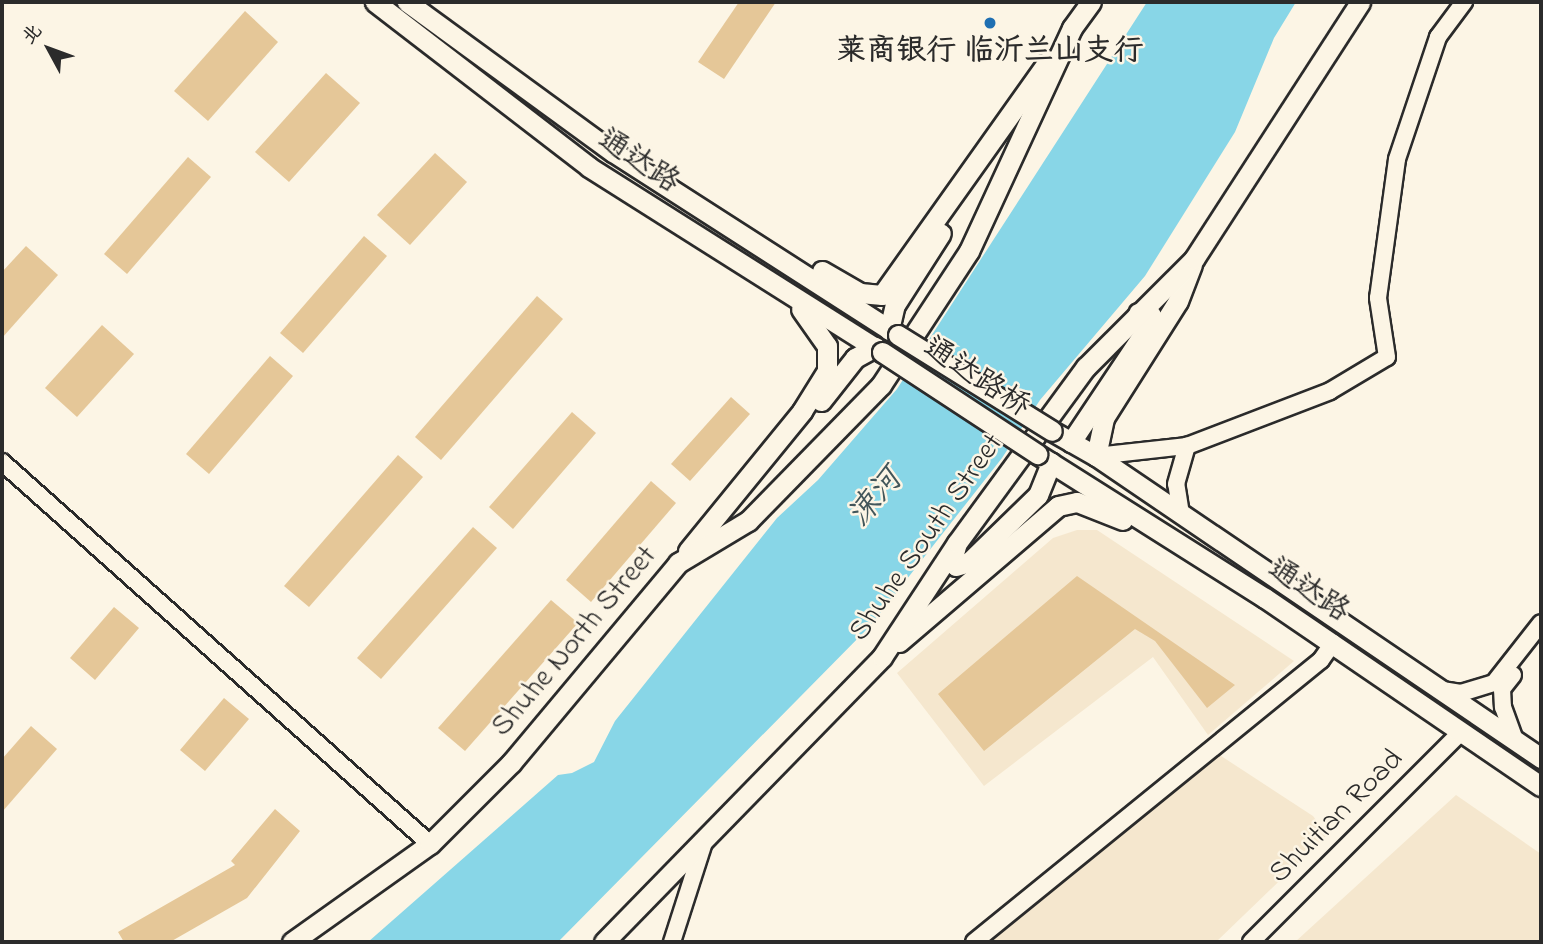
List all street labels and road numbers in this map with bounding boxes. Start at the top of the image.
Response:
street label: 通达路 [590,122,686,202]
street label: 通达路桥 [916,330,1036,426]
street label: Shuhe South Street [842,427,1012,649]
street label: Shuhe North Street [485,539,665,745]
street label: 通达路 [1260,551,1356,631]
street label: Shuitian Road [1262,742,1412,892]

